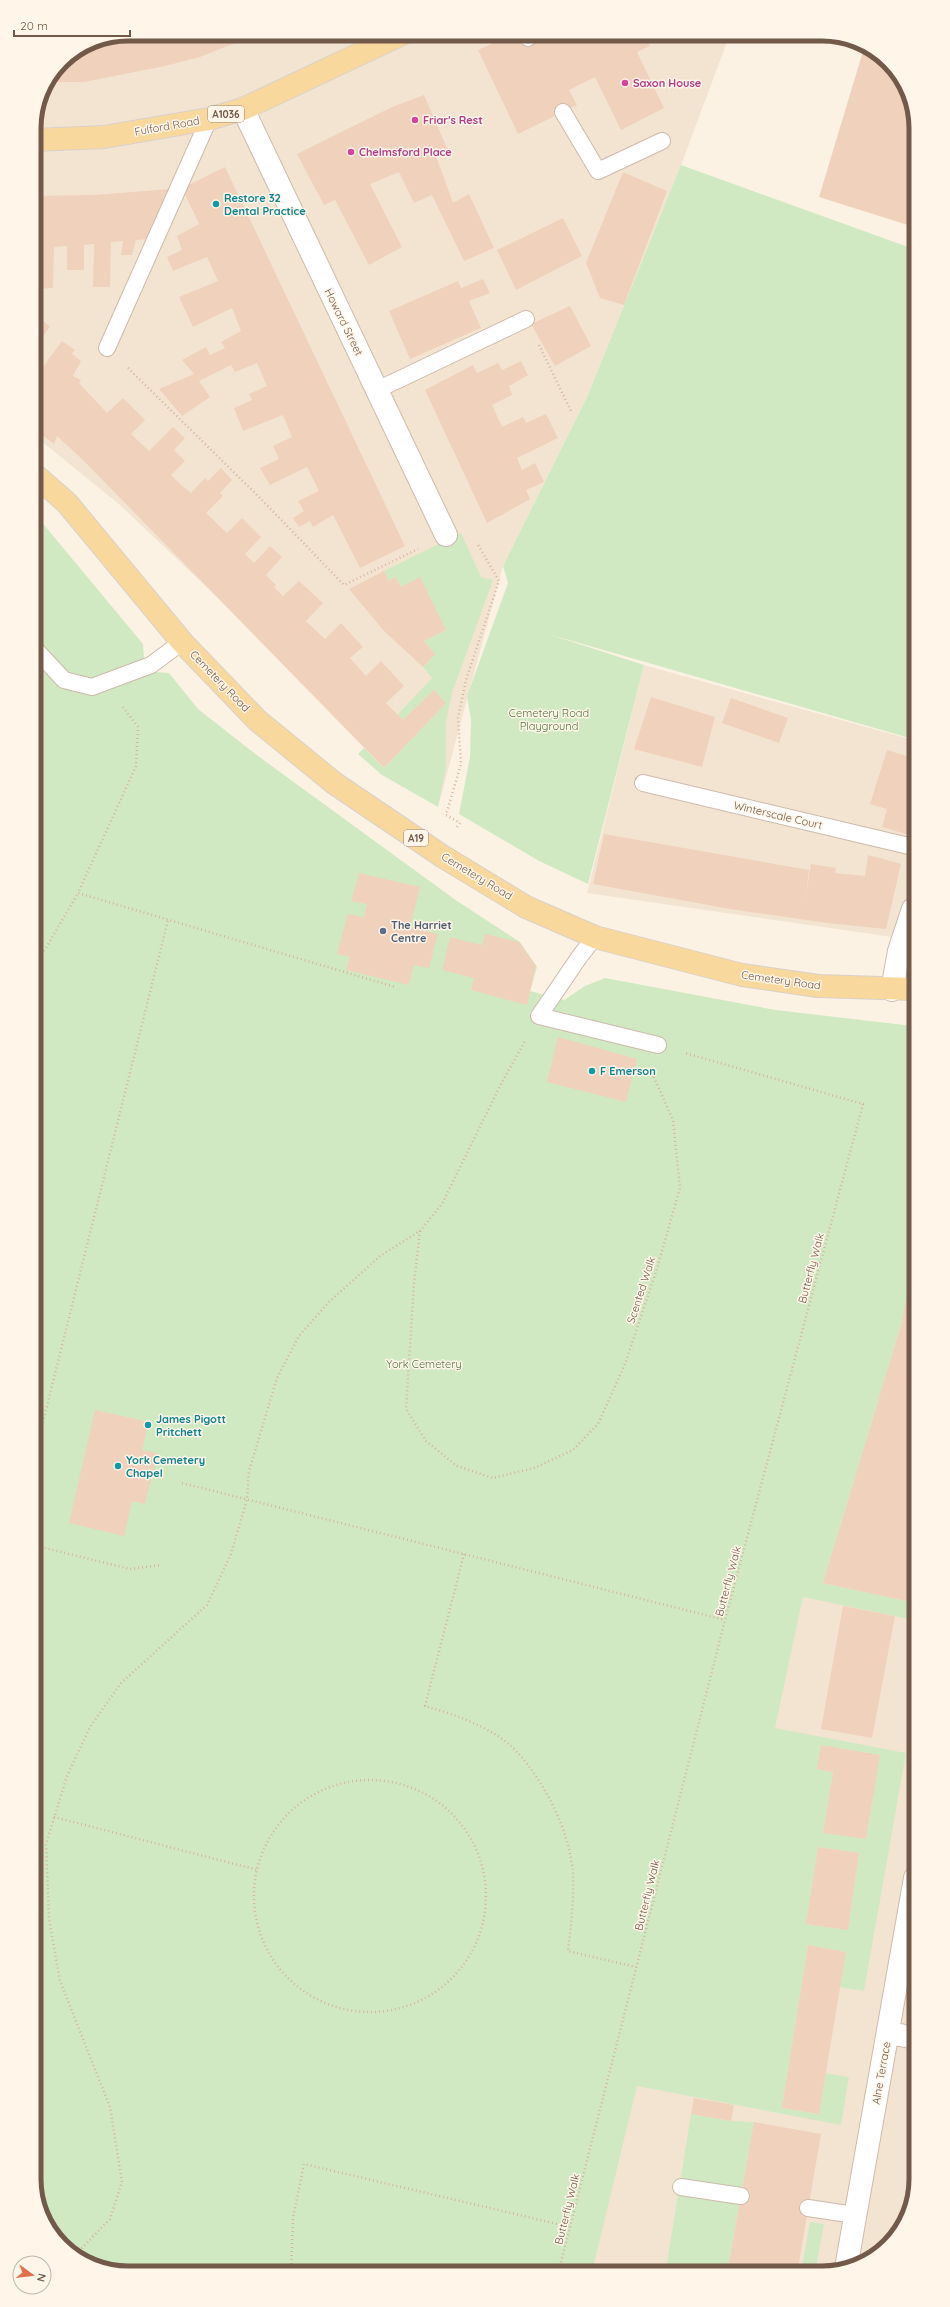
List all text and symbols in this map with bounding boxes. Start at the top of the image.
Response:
scale bar [14,12,130,38]
text: 20 m [20,18,48,33]
place label: Saxon House [633,76,702,90]
marker: Saxon House [620,78,630,88]
road number: A1036 [208,106,244,122]
street label: Fulford Road [133,113,201,139]
place label: Friar's Rest [423,113,483,127]
marker: Friar's Rest [410,115,420,125]
place label: Chelmsford Place [359,145,452,159]
marker: Chelmsford Place [346,147,356,157]
place label: Restore 32 Dental Practice [224,191,306,218]
marker: Restore 32 Dental Practice [211,199,221,209]
street label: Howard Street [322,286,366,358]
street label: Cemetery Road [187,647,253,715]
park label: Cemetery Road Playground [509,706,589,733]
street label: Winterscale Court [732,798,824,832]
road number: A19 [404,830,428,846]
street label: Cemetery Road [439,849,515,903]
place label: The Harriet Centre [391,918,452,945]
marker: The Harriet Centre [378,926,388,936]
street label: Cemetery Road [740,967,822,993]
place label: F Emerson [600,1064,656,1078]
marker: F Emerson [587,1066,597,1076]
street label: Butterfly Walk [795,1231,827,1305]
street label: Scented Walk [624,1255,658,1325]
park label: York Cemetery [386,1357,462,1371]
place label: James Pigott Pritchett [156,1412,226,1439]
marker: James Pigott Pritchett [143,1420,153,1430]
place label: York Cemetery Chapel [126,1453,205,1480]
marker: York Cemetery Chapel [113,1461,123,1471]
street label: Butterfly Walk [712,1544,744,1618]
street label: Butterfly Walk [631,1858,663,1932]
street label: Alne Terrace [869,2040,893,2106]
street label: Butterfly Walk [551,2172,583,2246]
north arrow [12,2255,52,2295]
text: N [34,2272,49,2283]

